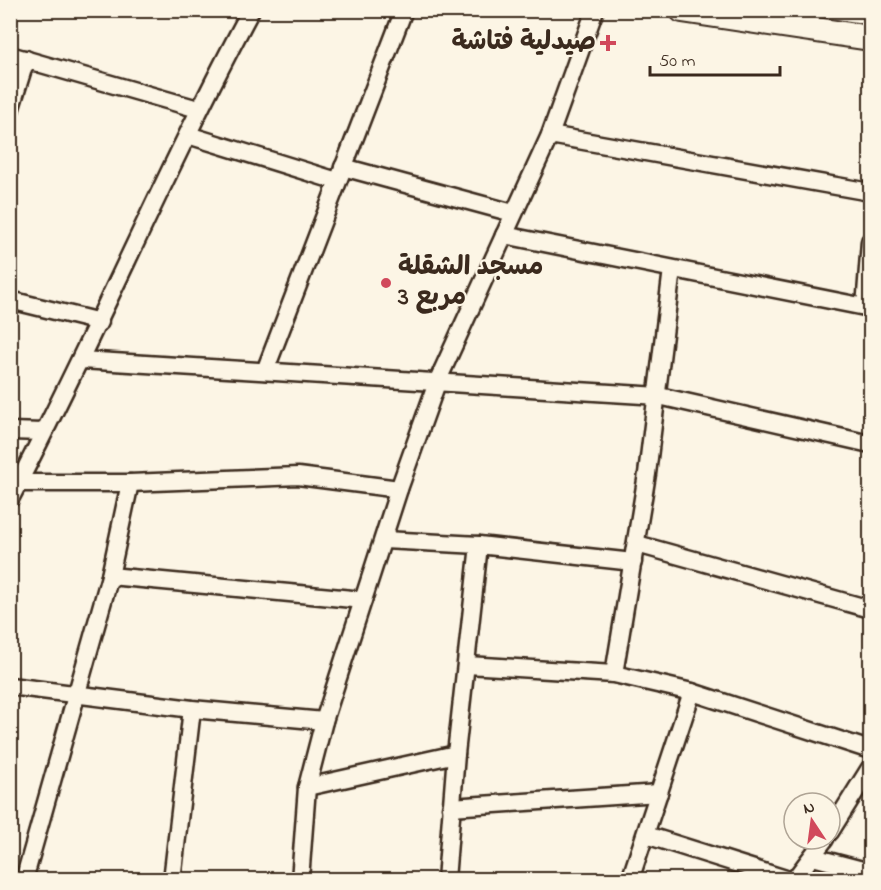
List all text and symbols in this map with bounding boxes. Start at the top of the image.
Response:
place label: صيدلية فتاشة [451,24,596,62]
marker: صيدلية فتاشة [601,36,615,50]
scale bar [650,39,780,77]
text: 50 m [659,49,696,75]
place label: مسجد الشقلة مربع 3 [397,249,543,317]
marker: مسجد الشقلة مربع 3 [379,276,393,290]
north arrow [782,791,842,851]
text: N [801,795,817,821]

